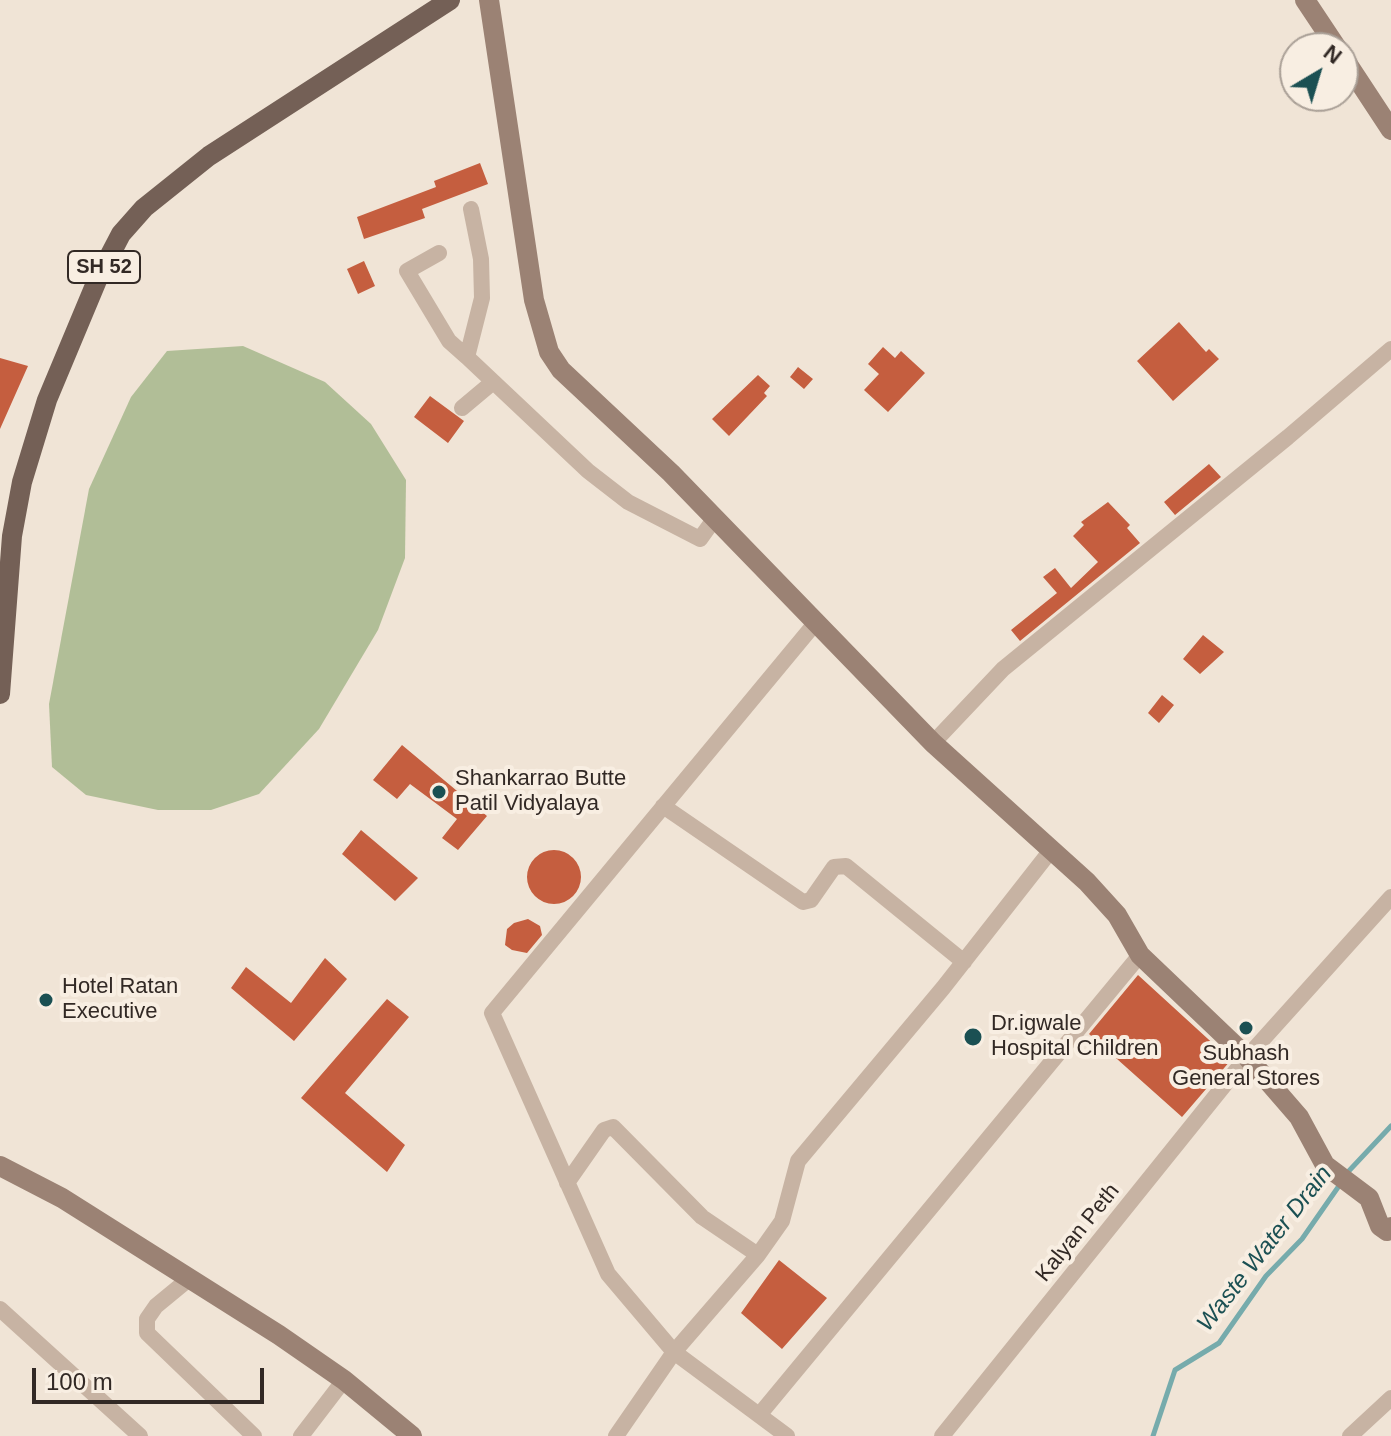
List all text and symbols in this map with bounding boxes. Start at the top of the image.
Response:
north arrow [1279,32,1359,112]
text: N [1319,40,1347,69]
road number: SH 52 [68,251,140,283]
place label: Shankarrao Butte Patil Vidyalaya [455,766,626,818]
marker: Shankarrao Butte Patil Vidyalaya [430,783,448,801]
place label: Hotel Ratan Executive [62,974,178,1026]
marker: Hotel Ratan Executive [37,991,55,1009]
place label: Dr.igwale Hospital Children [991,1011,1159,1062]
marker: Subhash General Stores [1237,1019,1255,1037]
marker: Dr.igwale Hospital Children [962,1026,984,1048]
place label: Subhash General Stores [1172,1041,1320,1092]
water label: Waste Water Drain [1192,1161,1338,1337]
street label: Kalyan Peth [1030,1179,1126,1287]
scale bar [36,1352,268,1402]
text: 100 m [46,1368,113,1395]

